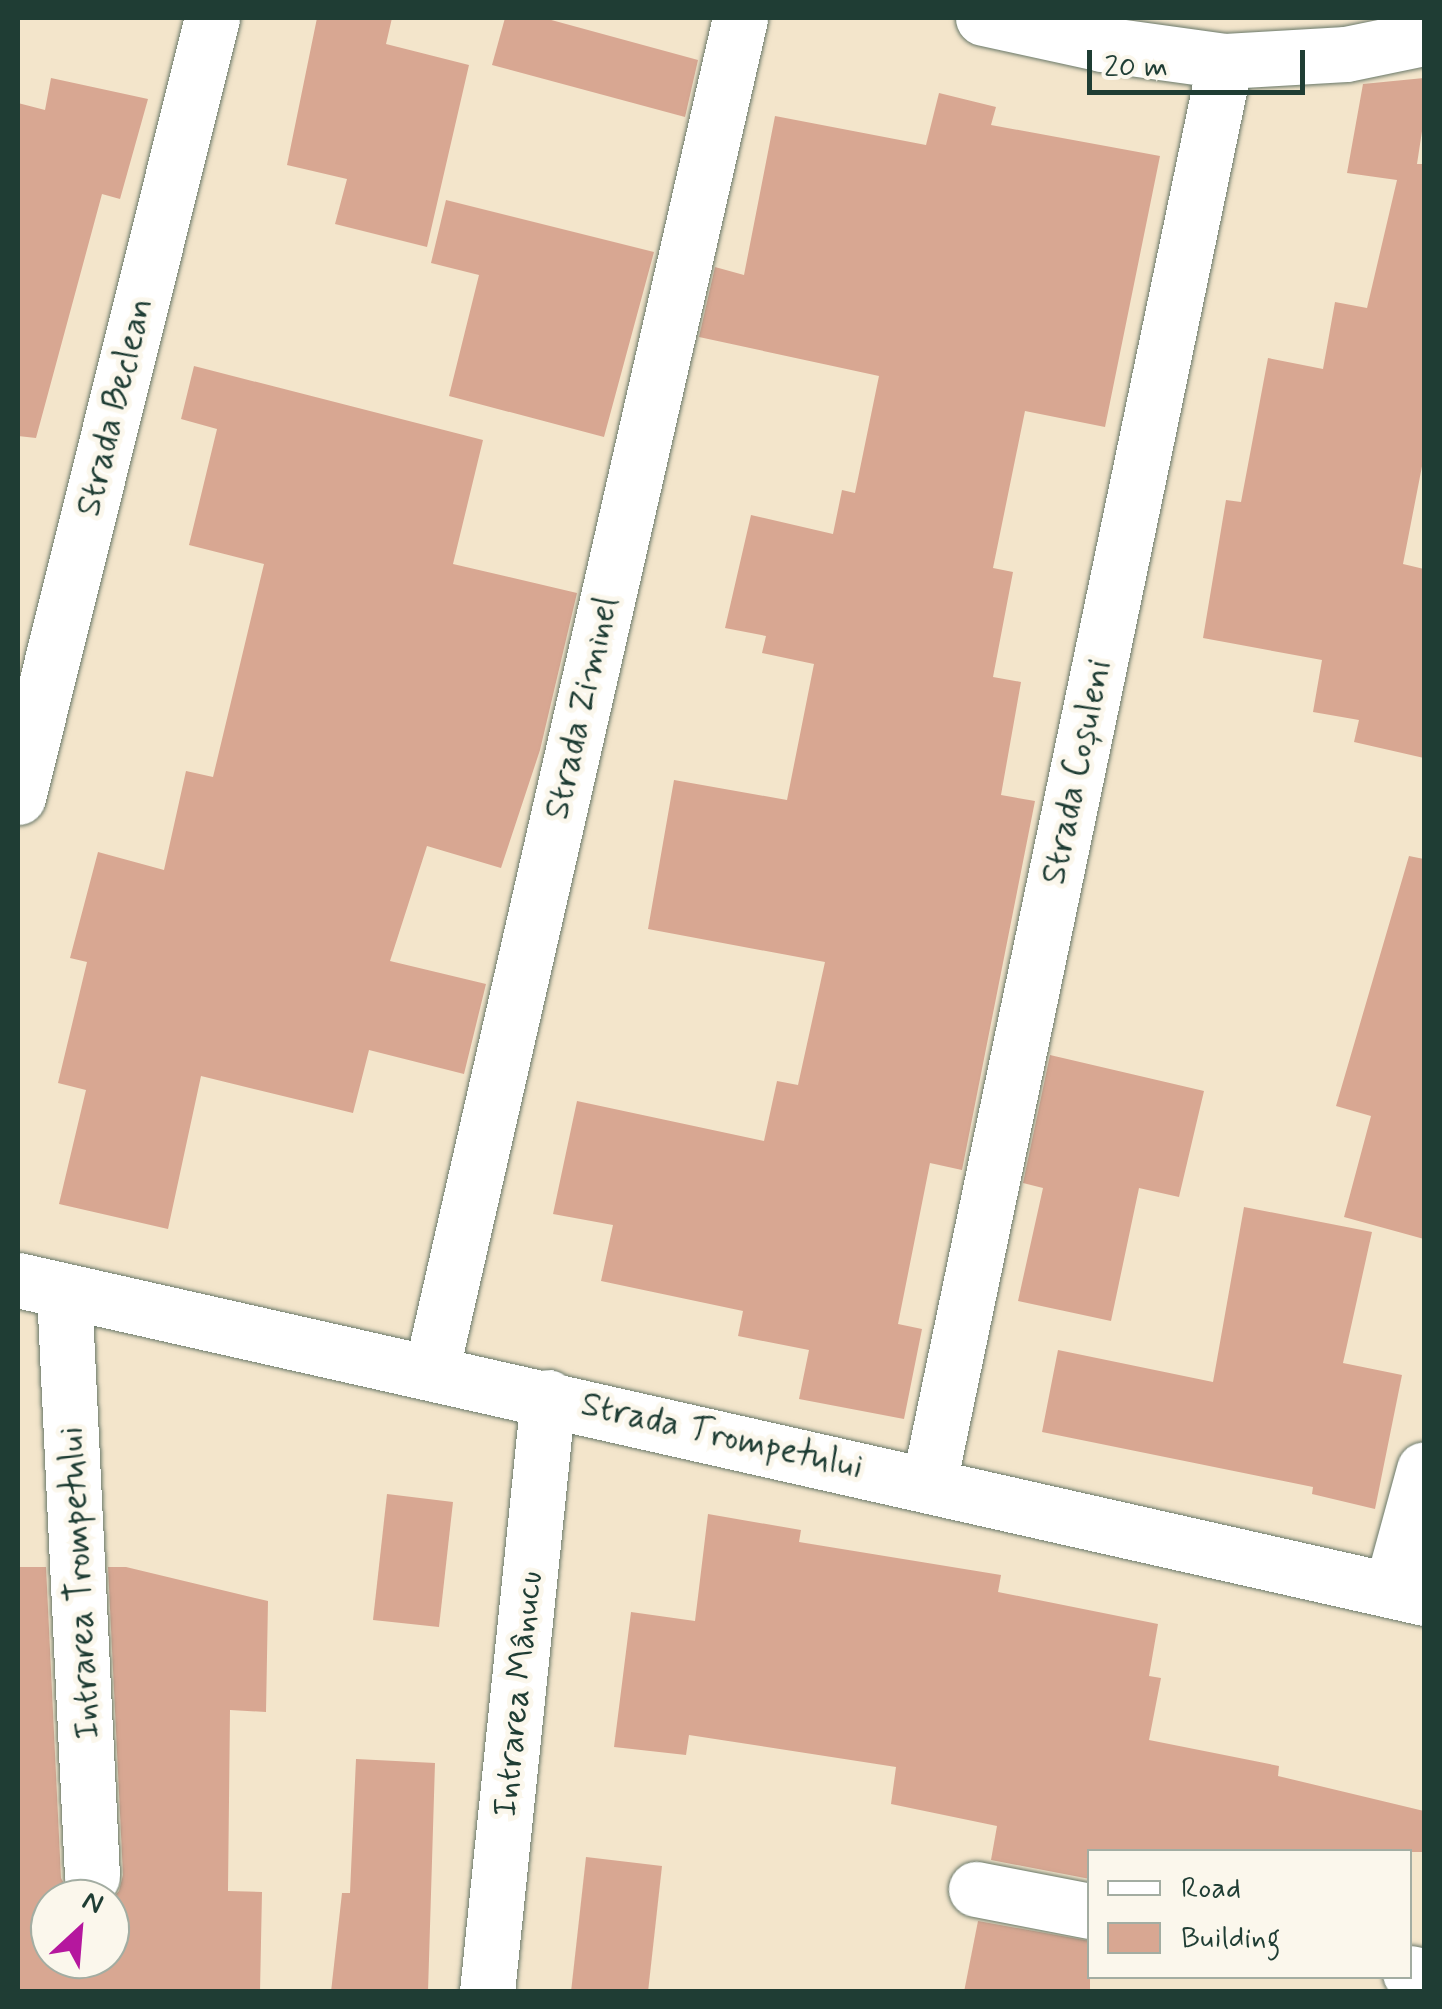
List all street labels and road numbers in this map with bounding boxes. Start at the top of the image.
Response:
street label: Strada Beclean [67,292,163,522]
street label: Strada Ziminel [535,587,629,829]
street label: Strada Coșuleni [1032,653,1122,891]
street label: Strada Trompetului [579,1384,865,1488]
street label: Intrarea Trompetului [51,1426,109,1740]
street label: Intrarea Mânucu [484,1569,552,1819]

